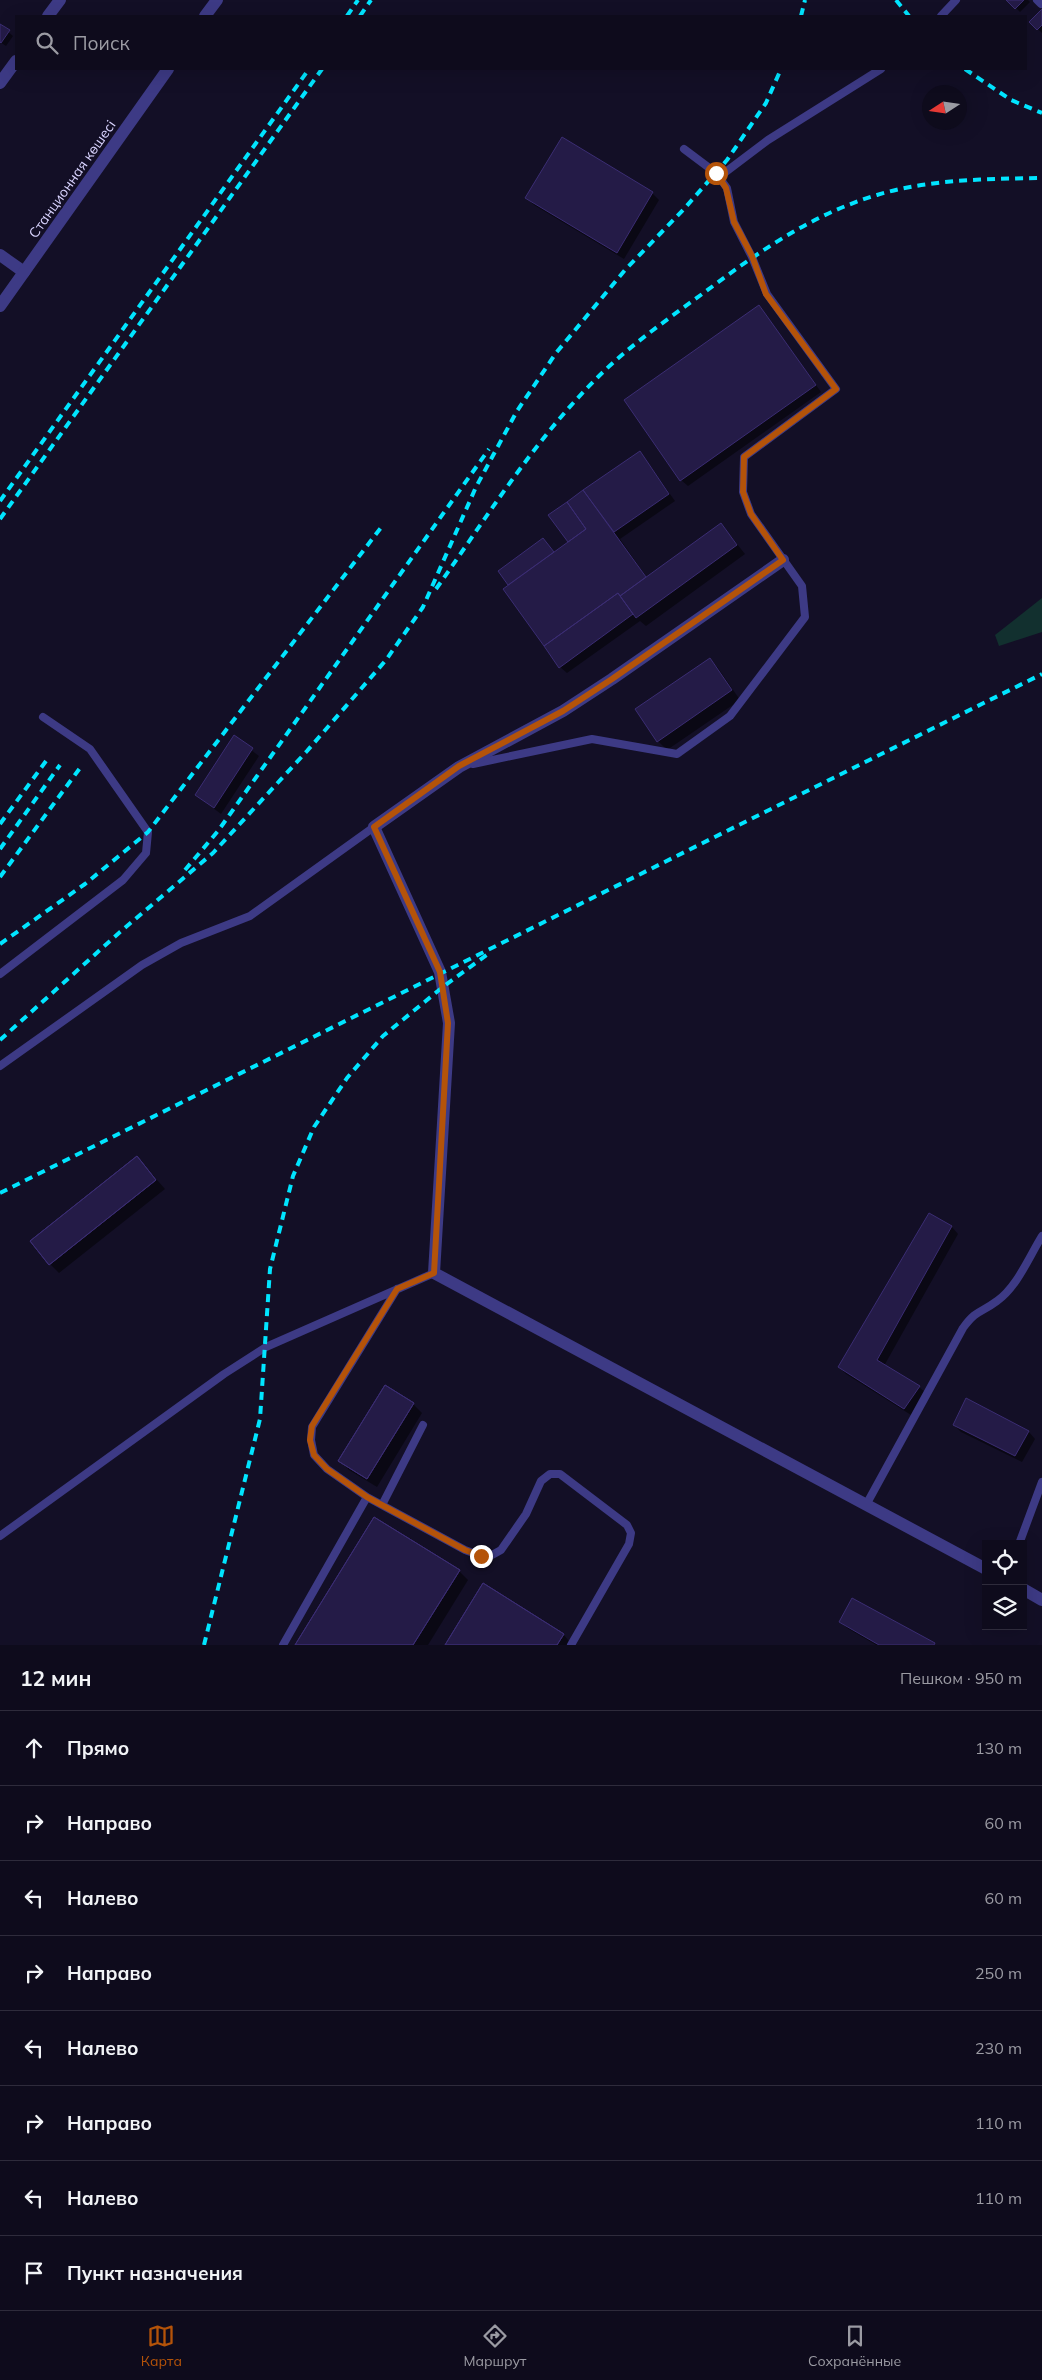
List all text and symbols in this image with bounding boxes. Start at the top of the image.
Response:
search box [15,15,1027,70]
icon: search [33,29,61,57]
text: Поиск [73,31,130,55]
north arrow [922,85,967,130]
street label: Станционная көшесі [25,117,119,241]
route start [705,162,728,185]
map controls [982,1540,1027,1630]
button: locate [982,1540,1027,1585]
route end [470,1545,493,1568]
button: layers [982,1585,1027,1630]
text: 12 мин [20,1665,92,1691]
text: Пешком · 950 m [900,1668,1022,1688]
icon: ahead [20,1734,48,1762]
text: Прямо [67,1736,129,1760]
text: 130 m [975,1738,1022,1758]
icon: right [20,1809,48,1837]
text: Направо [67,1811,152,1835]
text: 60 m [985,1813,1022,1833]
icon: left [20,1884,48,1912]
text: Налево [67,1886,139,1910]
text: 60 m [985,1888,1022,1908]
icon: right [20,1959,48,1987]
text: Направо [67,1961,152,1985]
text: 250 m [975,1963,1022,1983]
icon: left [20,2034,48,2062]
text: Налево [67,2036,139,2060]
text: 230 m [975,2038,1022,2058]
icon: right [20,2109,48,2137]
text: Направо [67,2111,152,2135]
text: 110 m [975,2113,1022,2133]
icon: left [20,2184,48,2212]
text: Налево [67,2186,139,2210]
text: 110 m [975,2188,1022,2208]
icon: arrive [20,2259,48,2287]
text: Пункт назначения [67,2261,243,2285]
tab: Карта [141,2322,182,2370]
tab: Маршрут [464,2322,526,2370]
tab: Сохранённые [808,2322,901,2370]

